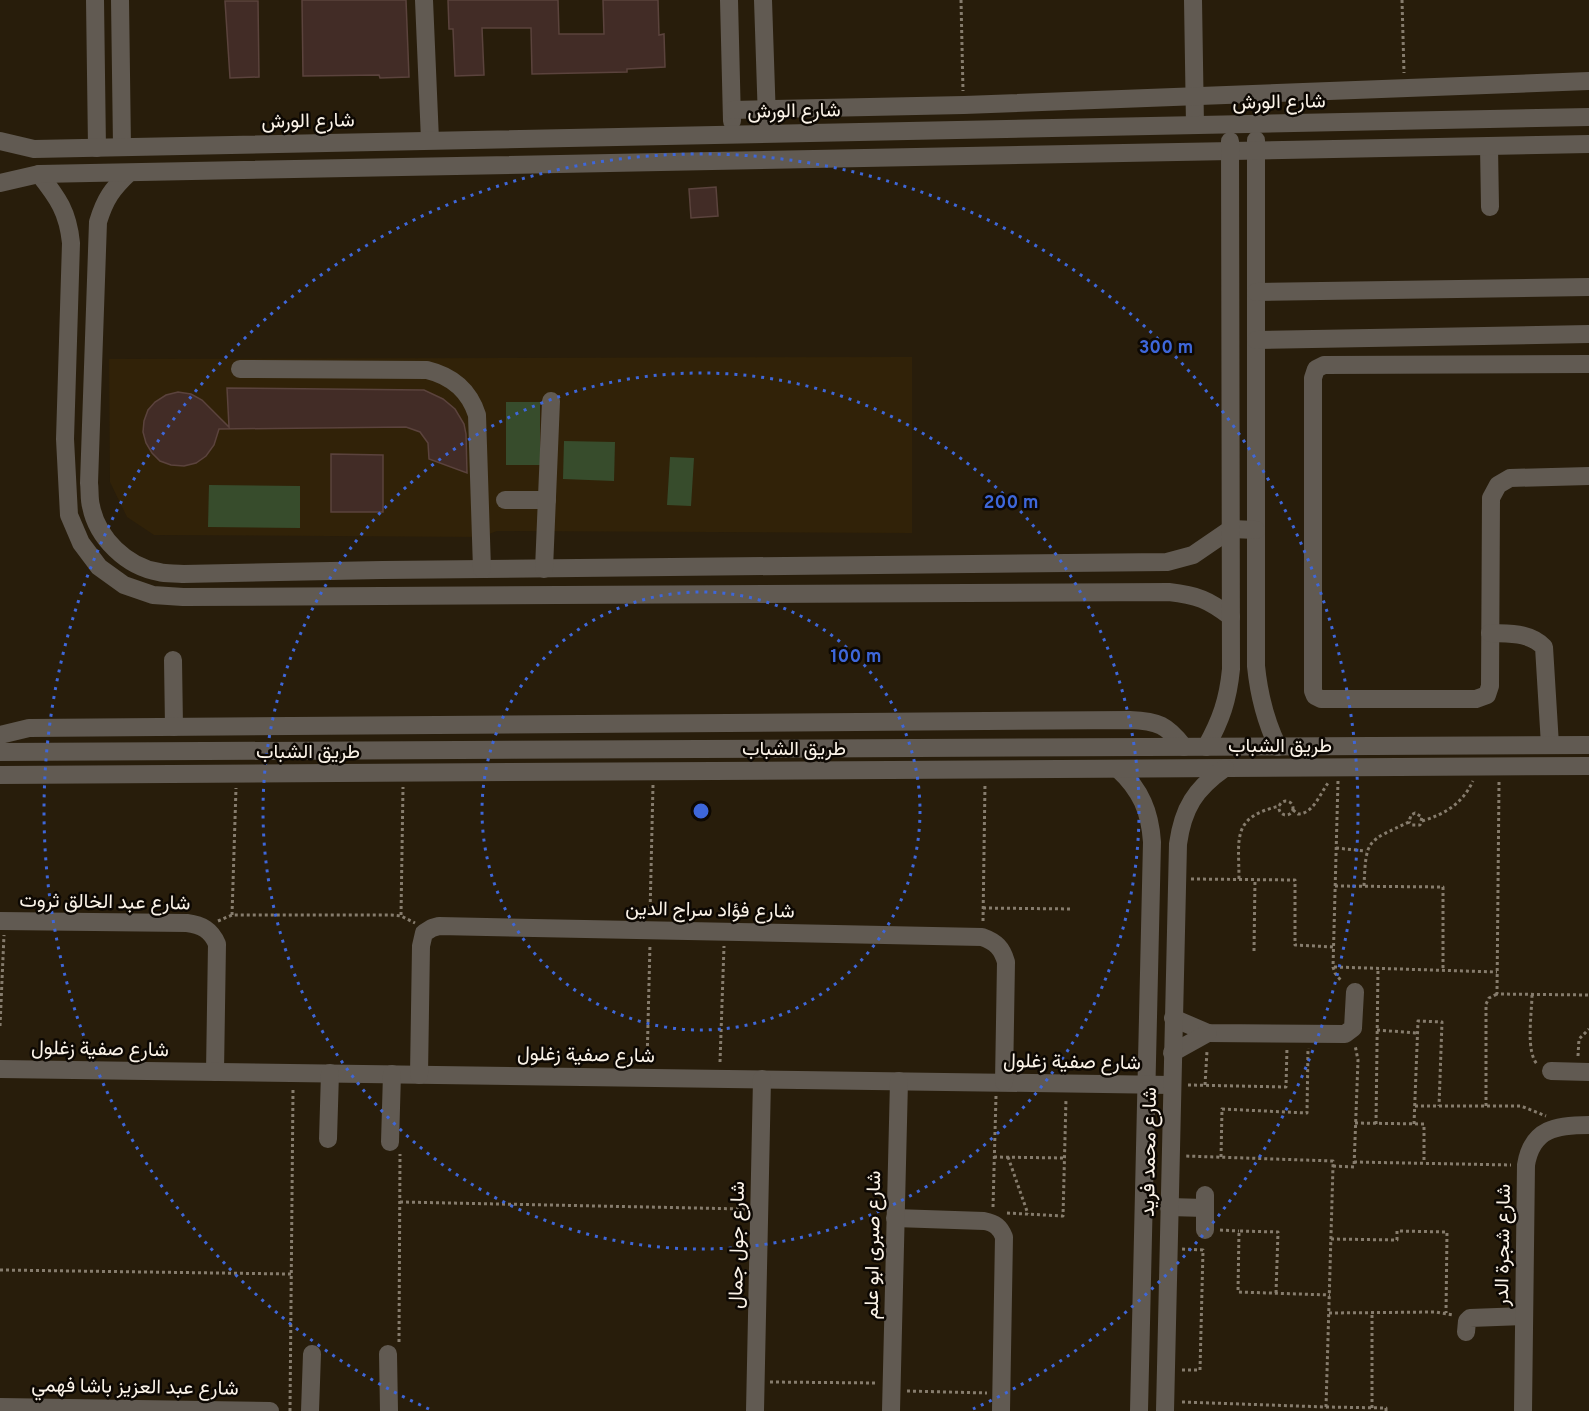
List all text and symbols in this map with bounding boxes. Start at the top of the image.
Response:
street label: شارع الورش [1232,89,1326,117]
street label: شارع الورش [747,98,841,126]
street label: شارع الورش [261,108,355,136]
text: 300 m [1139,337,1193,360]
text: 200 m [983,492,1039,515]
text: 100 m [830,646,882,669]
street label: طريق الشباب [1228,734,1332,760]
street label: طريق الشباب [742,737,846,763]
street label: طريق الشباب [256,740,360,766]
centre of rings [691,801,711,821]
street label: شارع عبد الخالق ثروت [19,889,191,917]
street label: شارع فؤاد سراج الدين [625,897,795,925]
street label: شارع صفية زغلول [31,1036,169,1064]
street label: شارع صفية زغلول [517,1042,655,1070]
street label: شارع صفية زغلول [1003,1049,1141,1077]
street label: شارع محمد فريد [1136,1087,1164,1217]
street label: شارع صبرى ابو علم [860,1170,888,1320]
street label: شارع جول جمال [724,1181,752,1309]
street label: شارع شجرة الدر [1490,1184,1518,1307]
street label: شارع عبد العزيز باشا فهمي [31,1373,239,1405]

